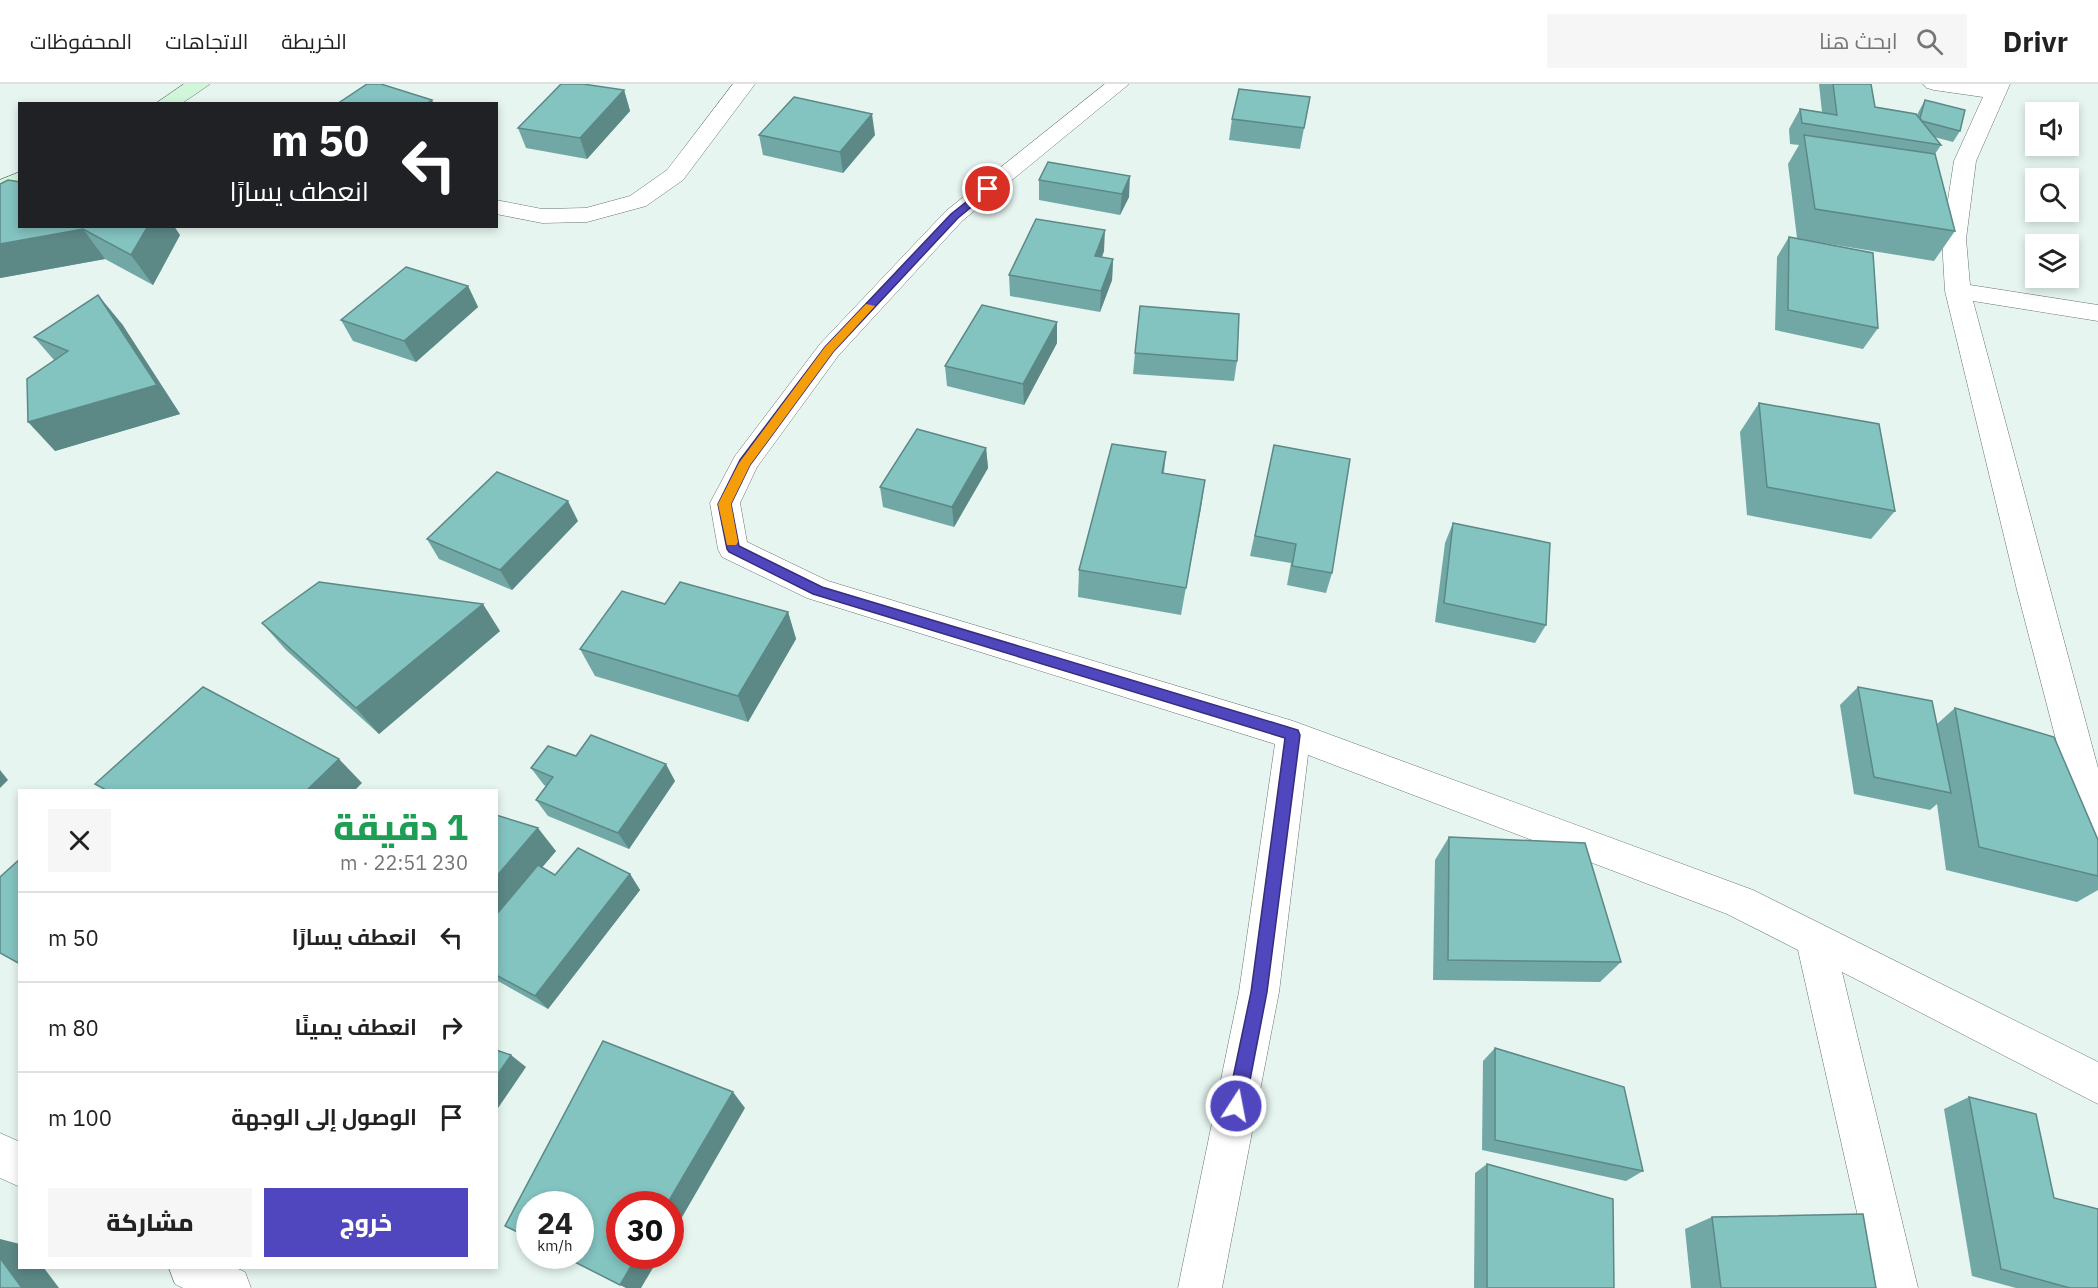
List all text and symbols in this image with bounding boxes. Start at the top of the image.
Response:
search box [1547,14,1967,68]
text: Drivr [2003,23,2068,60]
icon: search [1913,25,1946,58]
text: ابحث هنا [1819,26,1898,55]
text: المحفوظات [30,27,132,55]
text: الاتجاهات [165,27,248,55]
text: الخريطة [281,27,347,55]
map controls [2025,102,2079,288]
button: sound [2025,102,2079,156]
text: 50 m [271,113,369,168]
icon: left [390,126,468,204]
pin [962,163,1013,214]
button: search [2025,168,2079,222]
icon: arrive [971,172,1004,205]
text: انعطف يسارًا [230,173,369,208]
button: layers [2025,234,2079,288]
text: 1 دقيقة [333,803,468,850]
button: close [48,809,111,872]
text: 230 m · 22:51 [340,849,468,876]
icon: left [435,921,468,954]
text: انعطف يسارًا [292,922,417,951]
text: 50 m [48,923,99,952]
icon: right [435,1011,468,1044]
text: انعطف يمينًا [295,1012,417,1041]
text: 80 m [48,1013,99,1042]
position arrow [1204,1074,1268,1138]
icon: arrive [435,1101,468,1134]
text: الوصول إلى الوجهة [231,1102,417,1131]
text: 100 m [48,1103,112,1132]
button: مشاركة [48,1188,252,1257]
button: خروج [264,1188,468,1257]
speed limit sign: 30 [606,1191,684,1269]
text: 24 [537,1203,573,1242]
text: km/h [537,1236,573,1255]

